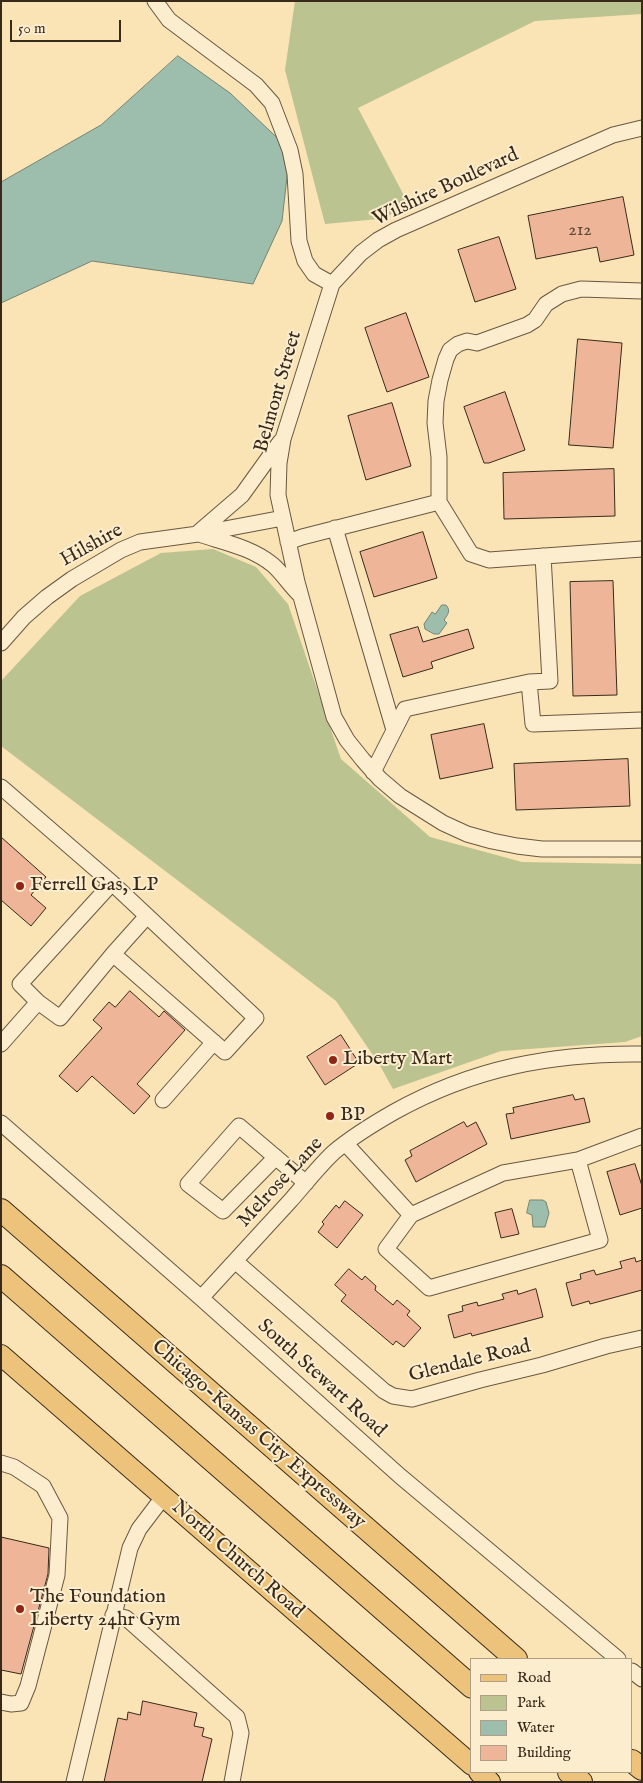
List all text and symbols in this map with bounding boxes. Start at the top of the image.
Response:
scale bar [12,10,124,42]
text: 50 m [18,19,46,38]
street label: Wilshire Boulevard [369,144,523,232]
house number: 212 [568,220,592,242]
street label: Belmont Street [250,328,308,456]
street label: Hilshire [57,519,127,573]
place label: Ferrell Gas, LP [30,874,158,898]
marker: Ferrell Gas, LP [14,880,26,892]
place label: Liberty Mart [343,1048,452,1072]
marker: Liberty Mart [327,1054,339,1066]
place label: BP [340,1104,365,1128]
marker: BP [324,1110,336,1122]
street label: Melrose Lane [233,1133,329,1233]
street label: South Stewart Road [252,1315,390,1443]
street label: Chicago-Kansas City Expressway [146,1335,370,1535]
street label: Glendale Road [407,1335,533,1389]
street label: North Church Road [166,1496,308,1624]
place label: The Foundation Liberty 24hr Gym [30,1586,181,1633]
marker: The Foundation Liberty 24hr Gym [14,1603,26,1615]
legend [470,1658,633,1773]
text: Road [517,1668,551,1687]
text: Park [517,1693,546,1712]
text: Water [517,1718,554,1737]
text: Building [517,1743,571,1762]

